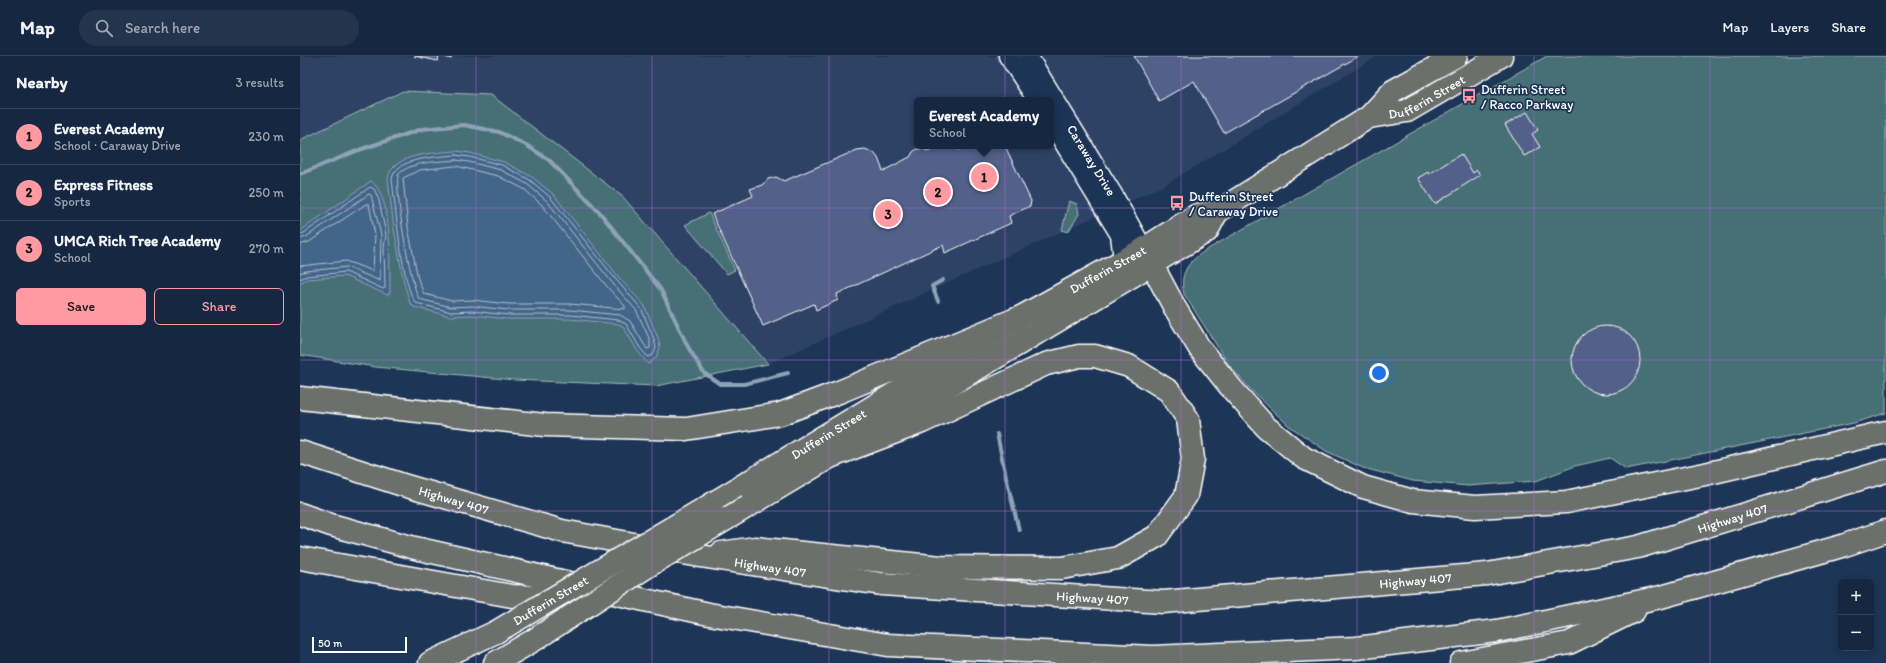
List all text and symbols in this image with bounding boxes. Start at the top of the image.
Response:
search box [79,10,359,46]
text: Map [20,16,55,39]
icon: search [93,17,115,39]
text: Search here [125,19,200,37]
text: Map [1723,19,1748,36]
text: Layers [1770,19,1809,36]
text: Share [1831,19,1866,36]
text: Nearby [16,72,68,92]
street label: Dufferin Street [1387,72,1468,122]
text: 3 results [235,75,284,90]
place label: Dufferin Street / Racco Parkway [1481,82,1573,112]
bus stop icon: Dufferin Street / Racco Parkway [1460,87,1478,105]
popup [914,97,1054,149]
text: Everest Academy [929,107,1039,125]
text: Everest Academy [54,120,164,138]
street label: Caraway Drive [1064,122,1119,199]
text: School [929,125,966,140]
text: 1 [26,129,32,144]
text: 230 m [248,129,284,144]
text: School · Caraway Drive [54,138,181,153]
pin: 1 [971,162,997,192]
text: Express Fitness [54,176,153,194]
pin: 2 [925,177,951,207]
text: 2 [26,185,32,200]
text: 250 m [248,185,284,200]
place label: Dufferin Street / Caraway Drive [1189,189,1278,219]
text: Sports [54,194,90,209]
bus stop icon: Dufferin Street / Caraway Drive [1168,194,1186,212]
pin: 3 [875,199,901,229]
text: UMCA Rich Tree Academy [54,232,221,250]
text: 3 [25,241,33,256]
text: 270 m [249,241,284,256]
street label: Dufferin Street [1067,243,1149,297]
text: School [54,250,91,265]
button: Save [16,288,146,325]
button: Share [154,288,284,325]
your location [1369,363,1389,383]
street label: Dufferin Street [789,406,869,462]
street label: Highway 407 [417,483,491,518]
street label: Highway 407 [1696,501,1770,536]
street label: Highway 407 [733,554,808,580]
street label: Highway 407 [1379,570,1453,591]
street label: Dufferin Street [510,572,591,628]
map controls [1838,579,1874,651]
button: + [1838,579,1874,615]
street label: Highway 407 [1056,588,1130,608]
button: − [1838,615,1874,651]
scale bar [312,635,407,654]
text: 50 m [318,637,342,650]

